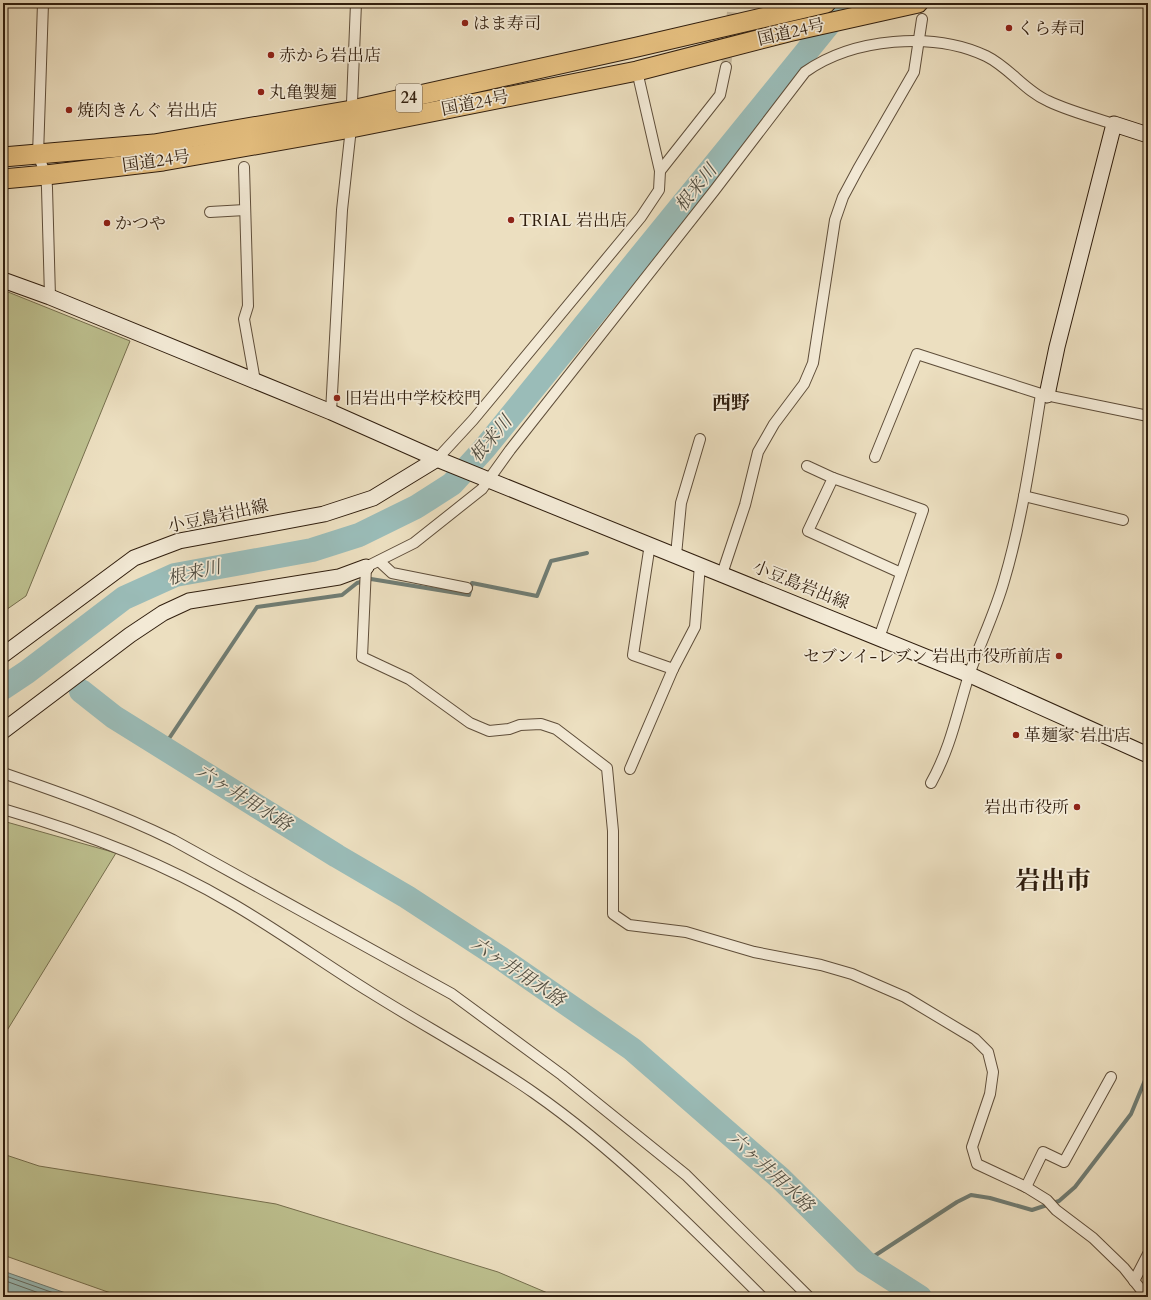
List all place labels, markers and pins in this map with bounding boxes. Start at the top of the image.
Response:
place label: はま寿司 [473,12,541,35]
place label: くら寿司 [1017,17,1085,40]
marker: はま寿司 [460,18,470,28]
marker: くら寿司 [1004,23,1014,33]
place label: 赤から岩出店 [279,44,381,67]
marker: 赤から岩出店 [266,50,276,60]
place label: 丸亀製麺 [269,81,337,104]
marker: 丸亀製麺 [256,87,266,97]
place label: 焼肉きんぐ 岩出店 [77,99,218,122]
marker: 焼肉きんぐ 岩出店 [64,105,74,115]
place label: TRIAL 岩出店 [519,209,627,232]
place label: かつや [115,212,166,235]
marker: TRIAL 岩出店 [506,215,516,225]
marker: かつや [102,218,112,228]
place label: 旧岩出中学校校門 [345,387,481,410]
marker: 旧岩出中学校校門 [332,393,342,403]
place label: セブンイ-レブン 岩出市役所前店 [803,645,1051,668]
marker: セブンイ-レブン 岩出市役所前店 [1054,651,1064,661]
place label: 革麺家 岩出店 [1024,724,1131,747]
marker: 革麺家 岩出店 [1011,730,1021,740]
place label: 岩出市役所 [984,796,1069,819]
marker: 岩出市役所 [1072,802,1082,812]

